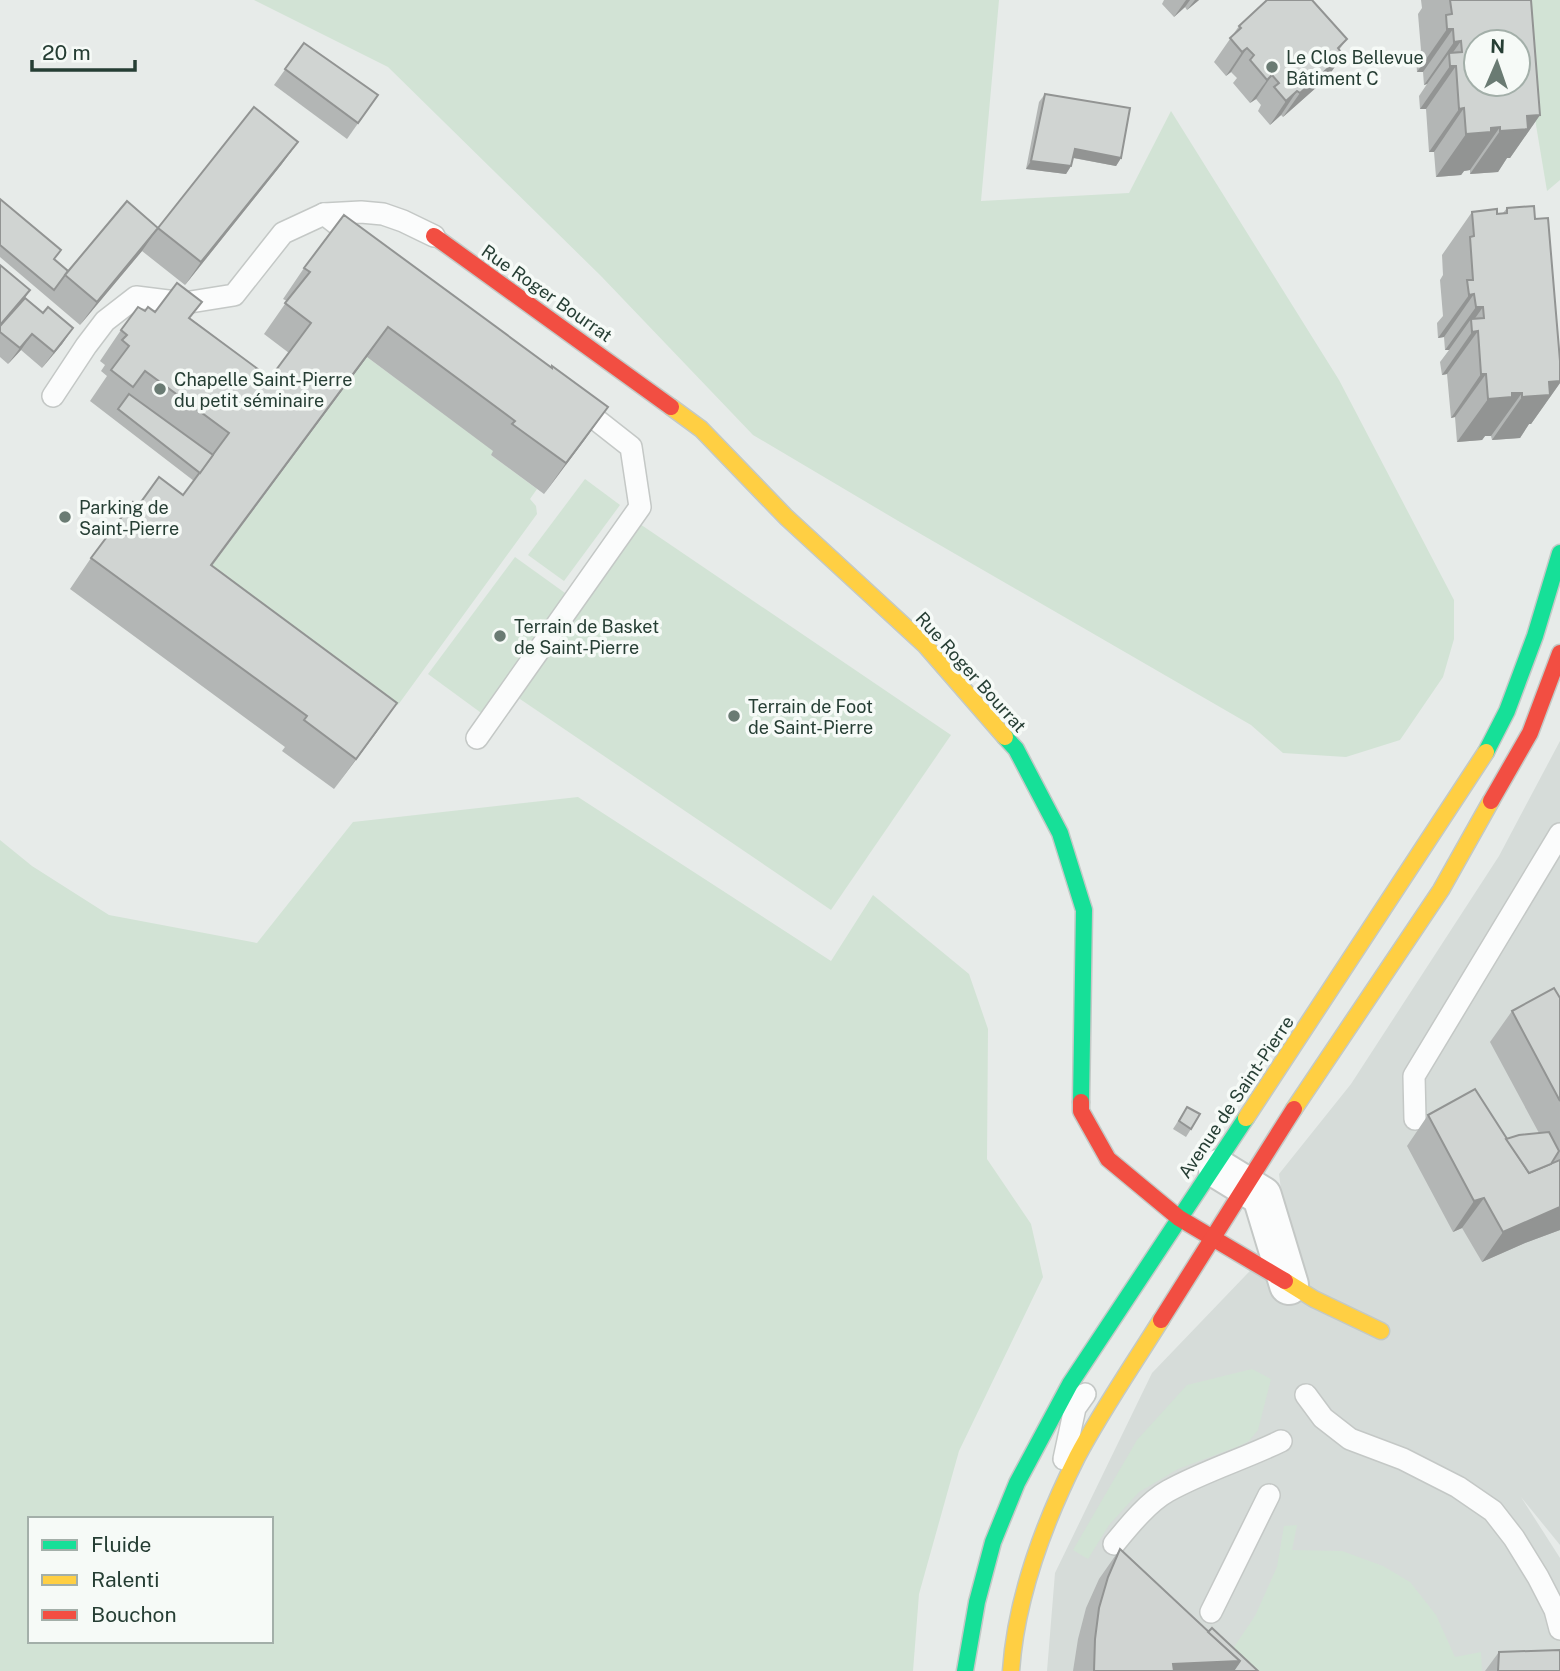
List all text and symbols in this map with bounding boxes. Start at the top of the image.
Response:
scale bar [32,28,135,72]
north arrow [1462,28,1532,98]
text: N [1490,35,1505,57]
text: 20 m [42,40,91,65]
place label: Le Clos Bellevue Bâtiment C [1286,47,1424,89]
marker: Le Clos Bellevue Bâtiment C [1264,59,1280,75]
street label: Rue Roger Bourrat [478,240,616,346]
place label: Chapelle Saint-Pierre du petit séminaire [174,369,352,411]
marker: Chapelle Saint-Pierre du petit séminaire [152,381,168,397]
place label: Parking de Saint-Pierre [79,497,179,539]
marker: Parking de Saint-Pierre [57,509,73,525]
street label: Rue Roger Bourrat [911,608,1031,736]
place label: Terrain de Basket de Saint-Pierre [514,616,659,658]
marker: Terrain de Basket de Saint-Pierre [492,628,508,644]
place label: Terrain de Foot de Saint-Pierre [748,696,873,738]
marker: Terrain de Foot de Saint-Pierre [726,708,742,724]
street label: Avenue de Saint-Pierre [1174,1012,1298,1182]
legend [28,1517,273,1643]
text: Fluide [91,1532,151,1557]
text: Ralenti [91,1567,159,1592]
text: Bouchon [91,1602,177,1627]

